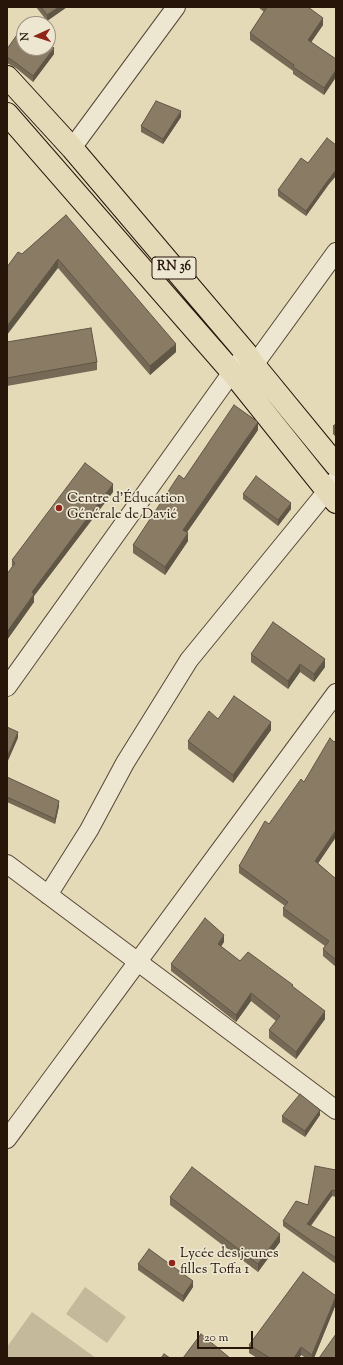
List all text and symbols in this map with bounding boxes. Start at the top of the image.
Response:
north arrow [16,16,56,56]
text: N [17,32,33,41]
road number: RN 36 [152,257,196,279]
place label: Centre d'Éducation Générale de Davié [67,492,185,524]
marker: Centre d'Éducation Générale de Davié [54,503,64,513]
place label: Lycée des jeunes filles Toffa 1 [180,1247,279,1280]
marker: Lycée des jeunes filles Toffa 1 [167,1258,177,1268]
scale bar [199,1323,255,1349]
text: 20 m [204,1329,228,1347]

